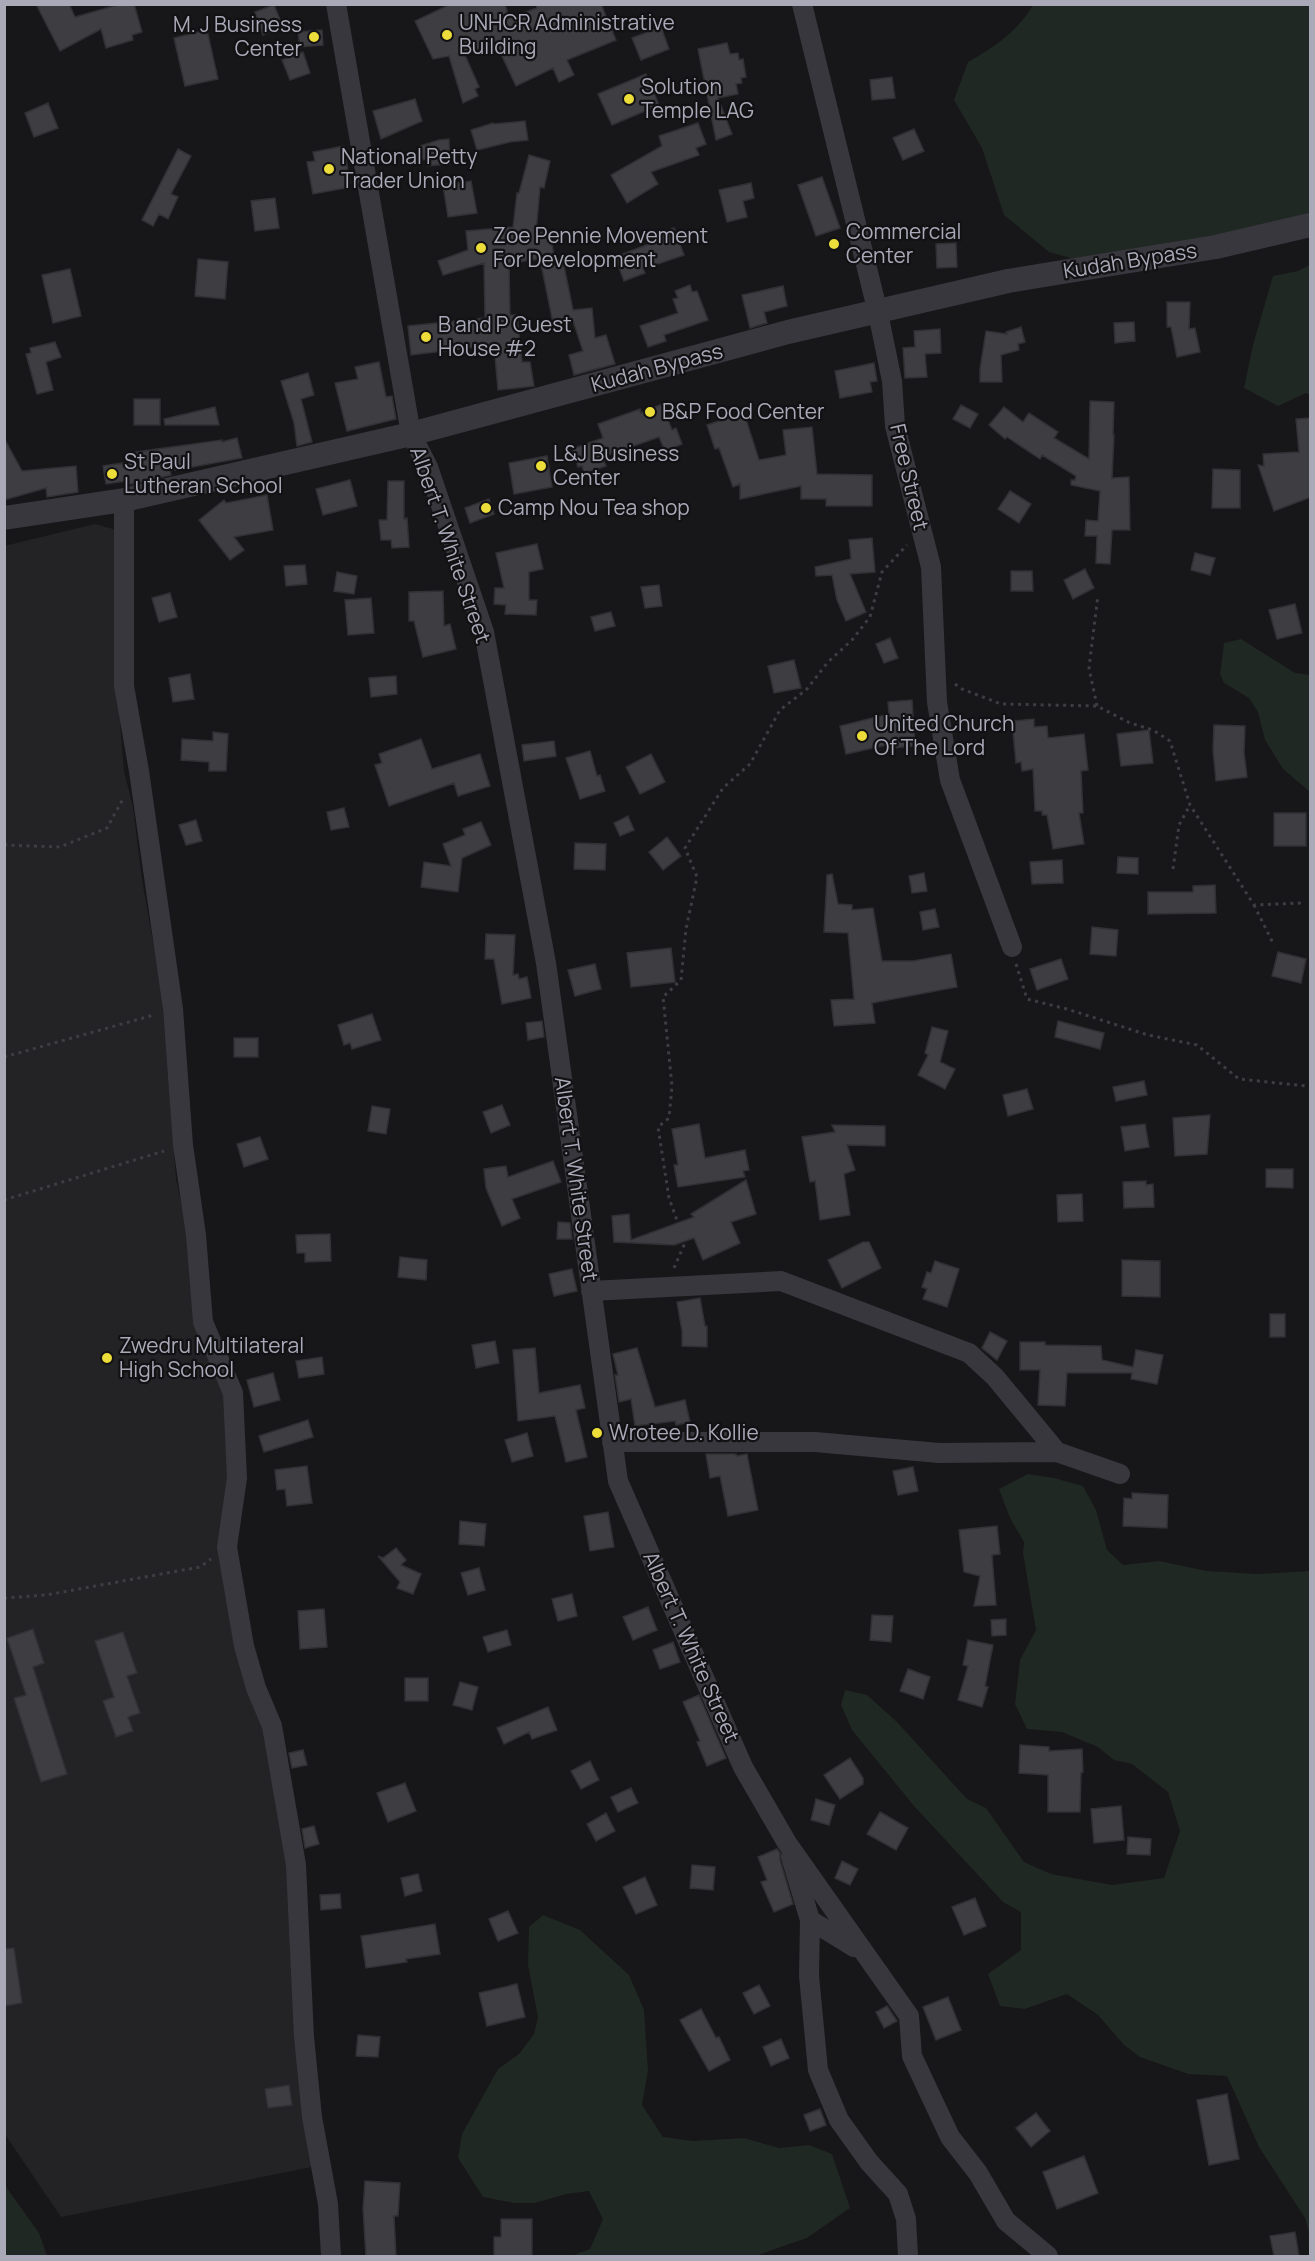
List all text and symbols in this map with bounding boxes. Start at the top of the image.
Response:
place label: UNHCR Administrative Building [459,8,675,60]
place label: M. J Business Center [173,10,302,62]
marker: UNHCR Administrative Building [440,28,454,42]
marker: M. J Business Center [307,30,321,44]
place label: Solution Temple LAG [641,72,754,124]
marker: Solution Temple LAG [622,92,636,106]
place label: National Petty Trader Union [341,142,478,194]
marker: National Petty Trader Union [322,162,336,176]
place label: Commercial Center [846,217,961,269]
place label: Zoe Pennie Movement For Development [493,221,708,273]
street label: Kudah Bypass [1061,236,1199,284]
marker: Commercial Center [827,237,841,251]
marker: Zoe Pennie Movement For Development [474,241,488,255]
place label: B and P Guest House #2 [438,310,572,362]
marker: B and P Guest House #2 [419,330,433,344]
street label: Kudah Bypass [588,336,726,398]
place label: B&P Food Center [662,397,825,425]
marker: B&P Food Center [643,405,657,419]
street label: Free Street [884,421,936,533]
place label: L&J Business Center [553,439,679,491]
street label: Albert T. White Street [404,443,498,647]
place label: St Paul Lutheran School [124,447,283,499]
marker: L&J Business Center [534,459,548,473]
marker: St Paul Lutheran School [105,467,119,481]
place label: Camp Nou Tea shop [498,493,690,521]
marker: Camp Nou Tea shop [479,501,493,515]
place label: United Church Of The Lord [874,709,1014,761]
marker: United Church Of The Lord [855,729,869,743]
street label: Albert T. White Street [549,1075,605,1283]
place label: Zwedru Multilateral High School [119,1331,304,1383]
marker: Zwedru Multilateral High School [100,1351,114,1365]
place label: Wrotee D. Kollie [609,1418,759,1446]
marker: Wrotee D. Kollie [590,1426,604,1440]
street label: Albert T. White Street [637,1547,747,1746]

